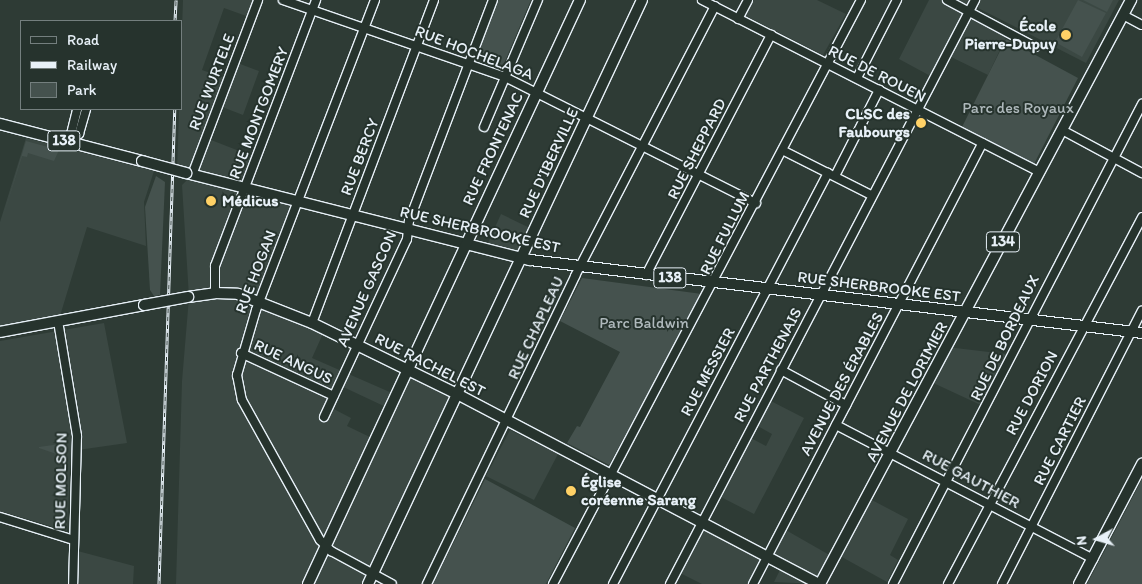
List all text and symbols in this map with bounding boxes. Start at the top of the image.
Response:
place label: École Pierre-Dupuy [965,16,1056,54]
legend [20,20,182,110]
street label: RUE HOCHELAGA [412,22,536,84]
marker: École Pierre-Dupuy [1060,29,1072,41]
text: Road [67,31,99,49]
street label: RUE WURTELE [185,31,239,133]
street label: RUE DE ROUEN [825,41,929,107]
street label: RUE MONTGOMERY [225,44,293,182]
text: Railway [67,56,117,74]
text: Park [67,81,97,99]
street label: RUE FRONTENAC [458,89,528,209]
street label: RUE SHEPPARD [663,95,731,203]
park label: Parc des Royaux [963,98,1073,118]
street label: RUE D'IBERVILLE [515,104,583,222]
place label: CLSC des Faubourgs [839,104,910,142]
street label: RUE BERCY [336,116,384,198]
marker: CLSC des Faubourgs [914,116,928,130]
road number: 138 [46,128,82,154]
street label: RUE FULLUM [696,188,754,278]
place label: Médicus [222,191,278,211]
marker: Médicus [204,194,218,208]
street label: RUE SHERBROOKE EST [398,202,562,258]
street label: RUE HOGAN [231,228,281,316]
street label: AVENUE GASCON [333,228,401,350]
road number: 134 [986,230,1020,254]
road number: 138 [652,266,688,290]
street label: RUE SHERBROOKE EST [796,267,962,307]
street label: RUE DE BORDEAUX [966,272,1044,404]
street label: RUE CHAPLEAU [504,273,568,383]
street label: RUE PARTHENAIS [730,305,806,425]
street label: AVENUE DES ÉRABLES [796,309,888,459]
park label: Parc Baldwin [599,313,689,333]
street label: AVENUE DE LORIMIER [862,319,952,465]
street label: RUE MESSIER [677,326,739,418]
street label: RUE RACHEL EST [371,329,489,401]
street label: RUE ANGUS [251,335,335,389]
street label: RUE DORION [1002,348,1062,438]
street label: RUE CARTIER [1030,394,1090,488]
street label: RUE MOLSON [51,433,71,529]
street label: RUE GAUTHIER [918,445,1024,513]
place label: Église coréenne Sarang [581,472,696,510]
marker: Église coréenne Sarang [565,485,577,497]
north arrow [1072,514,1122,564]
text: N [1073,535,1091,546]

